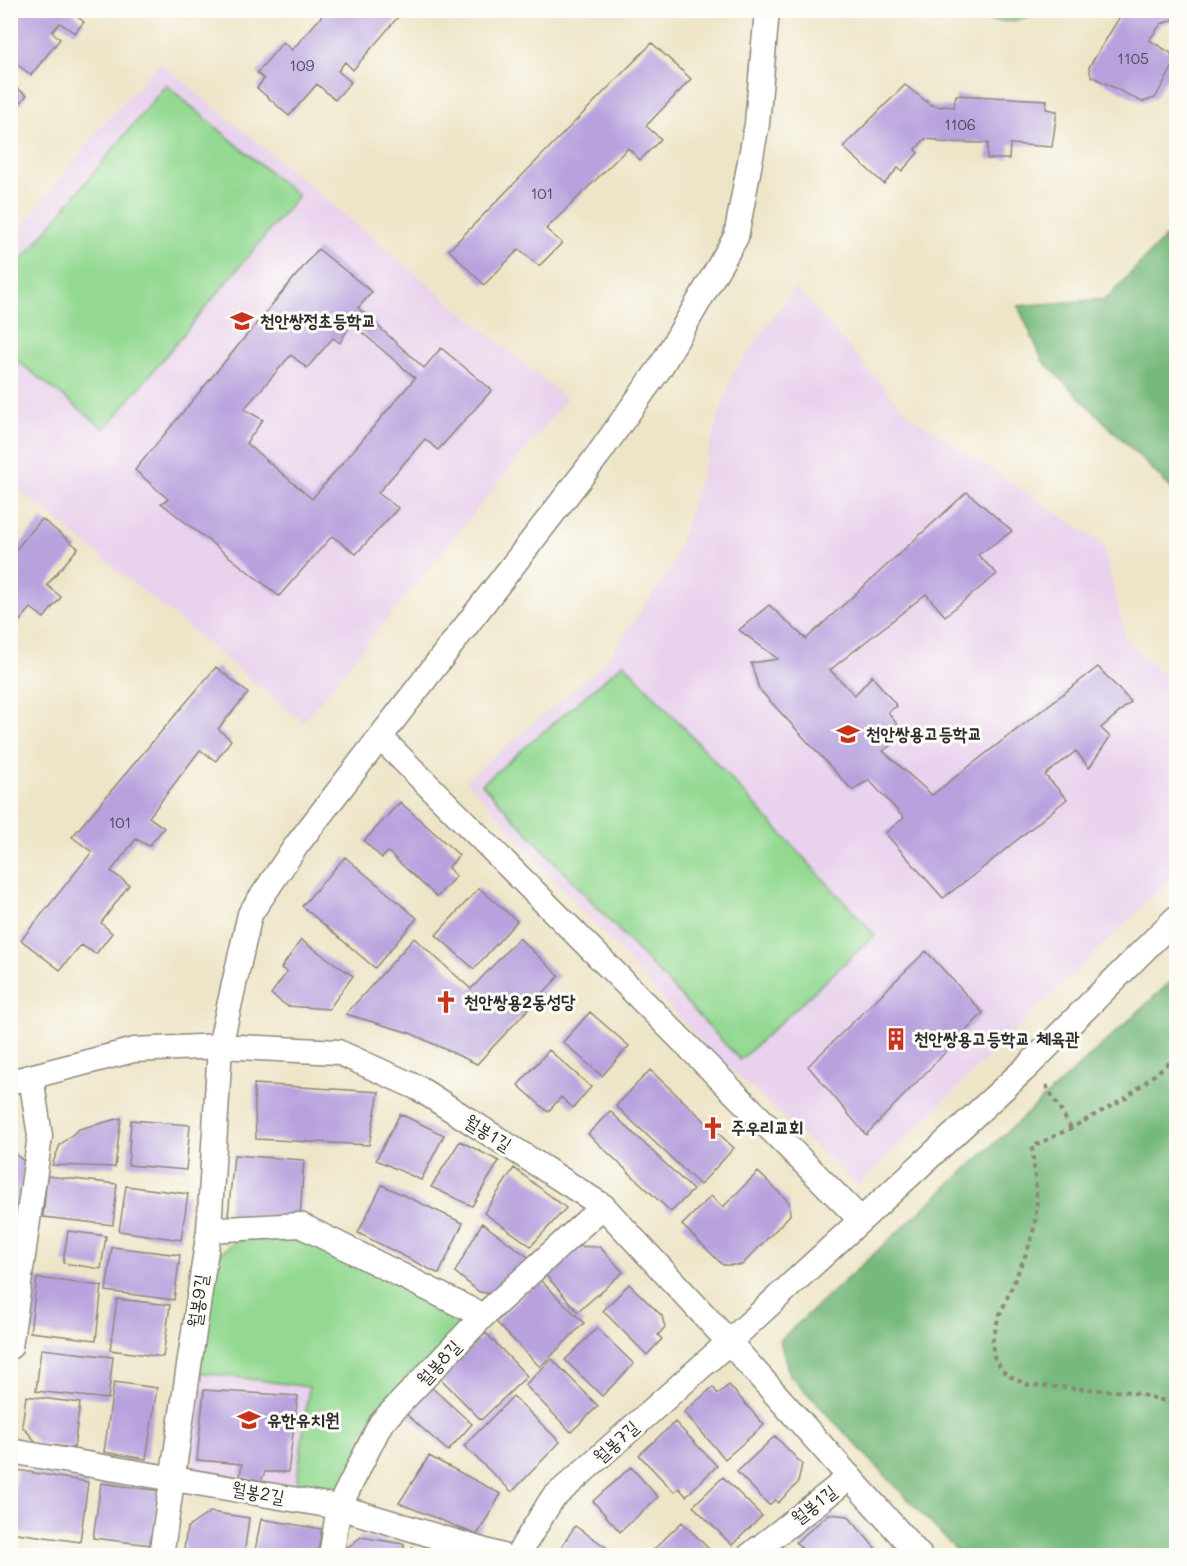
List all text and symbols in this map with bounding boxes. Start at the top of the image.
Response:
house number: 1105 [1117,48,1149,68]
house number: 109 [290,55,315,75]
house number: 1106 [944,114,976,134]
house number: 101 [531,183,553,203]
school or university icon: 천안쌍정초등학교 [229,308,255,334]
place label: 천안쌍정초등학교 [260,308,376,332]
school or university icon: 천안쌍용고등학교 [835,721,861,747]
place label: 천안쌍용고등학교 [866,721,982,745]
house number: 101 [109,812,131,832]
church icon: 천안쌍용2동성당 [433,989,459,1015]
place label: 천안쌍용2동성당 [464,989,576,1013]
building icon: 천안쌍용고등학교 체육관 [883,1026,909,1052]
place label: 천안쌍용고등학교 체육관 [914,1026,1080,1050]
street label: 월봉1길 [460,1108,517,1156]
church icon: 주우리교회 [700,1115,726,1141]
place label: 주우리교회 [731,1115,803,1139]
street label: 월봉9길 [181,1272,213,1329]
street label: 월봉8길 [411,1334,466,1390]
school or university icon: 유한유치원 [236,1407,262,1433]
place label: 유한유치원 [267,1407,339,1431]
street label: 월봉7길 [587,1414,644,1468]
street label: 월봉2길 [230,1476,287,1509]
street label: 월봉1길 [786,1479,841,1530]

